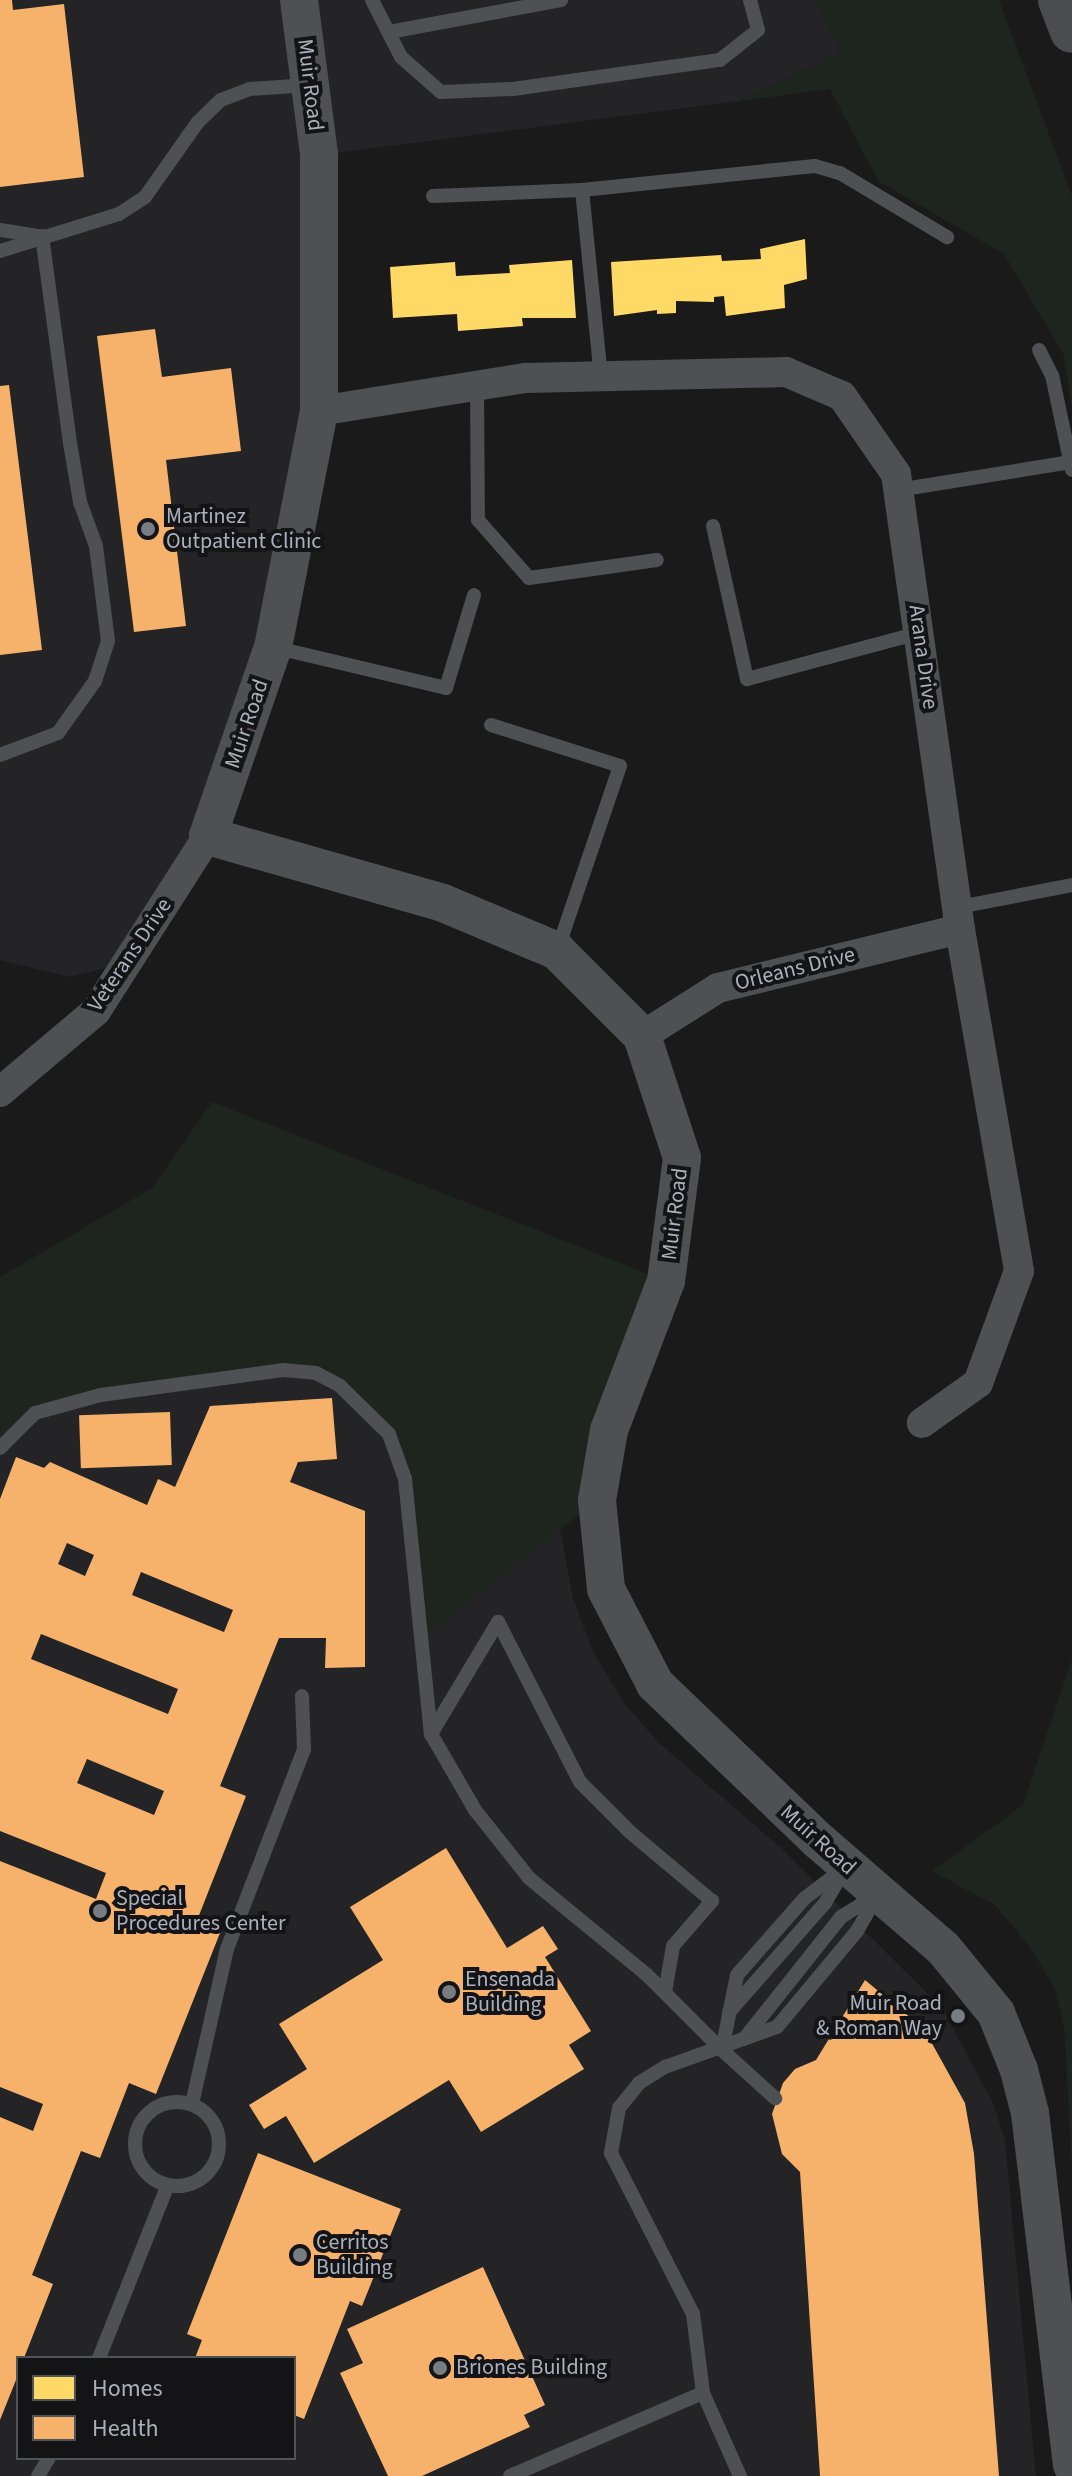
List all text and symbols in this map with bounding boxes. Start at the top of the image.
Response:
street label: Muir Road [291,37,329,133]
place label: Martinez Outpatient Clinic [166,503,321,554]
marker: Martinez Outpatient Clinic [137,518,159,540]
street label: Arana Drive [903,603,943,711]
street label: Muir Road [219,676,275,772]
street label: Veterans Drive [82,893,178,1017]
street label: Orleans Drive [732,941,858,997]
street label: Muir Road [656,1166,694,1262]
street label: Muir Road [775,1799,861,1881]
place label: Special Procedures Center [116,1885,286,1936]
marker: Special Procedures Center [91,1902,109,1920]
place label: Ensenada Building [465,1966,555,2018]
marker: Ensenada Building [440,1983,458,2001]
place label: Muir Road & Roman Way [816,1990,942,2042]
marker: Muir Road & Roman Way [949,2007,967,2025]
place label: Cerritos Building [316,2229,393,2280]
marker: Cerritos Building [291,2246,309,2264]
place label: Briones Building [456,2355,607,2381]
legend [16,2356,296,2460]
marker: Briones Building [431,2359,449,2377]
text: Homes [92,2371,163,2406]
text: Health [92,2411,159,2446]

